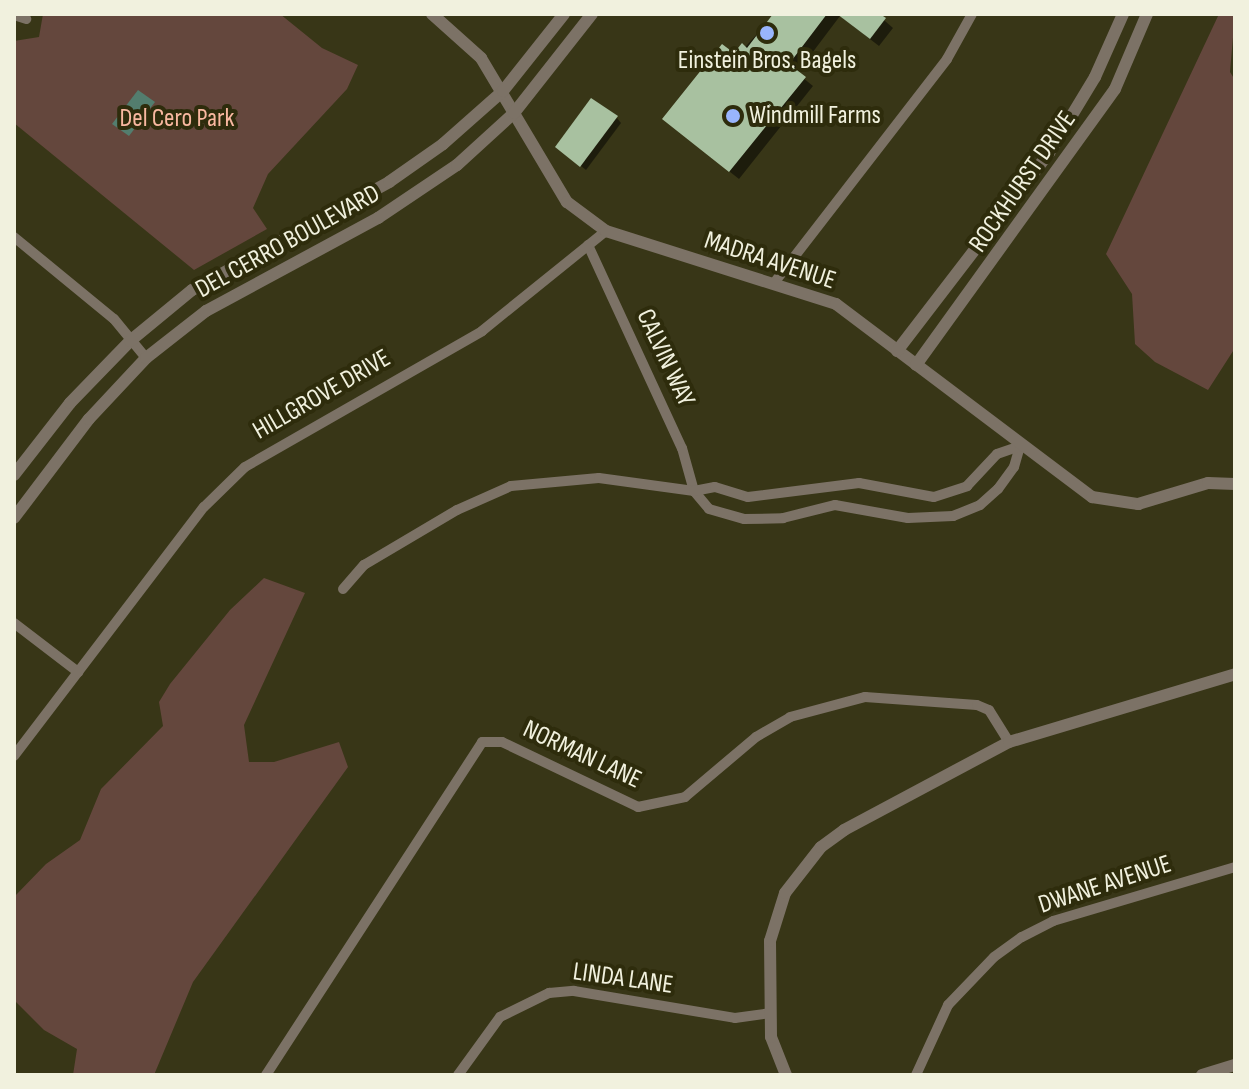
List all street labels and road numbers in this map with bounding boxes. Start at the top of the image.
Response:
street label: ROCKHURST DRIVE [963,105,1083,259]
street label: DEL CERRO BOULEVARD [190,178,386,306]
street label: MADRA AVENUE [700,225,840,297]
street label: CALVIN WAY [629,304,701,412]
street label: HILLGROVE DRIVE [248,343,396,447]
street label: NORMAN LANE [518,714,646,796]
street label: DWANE AVENUE [1035,849,1175,921]
street label: LINDA LANE [571,957,675,1001]

